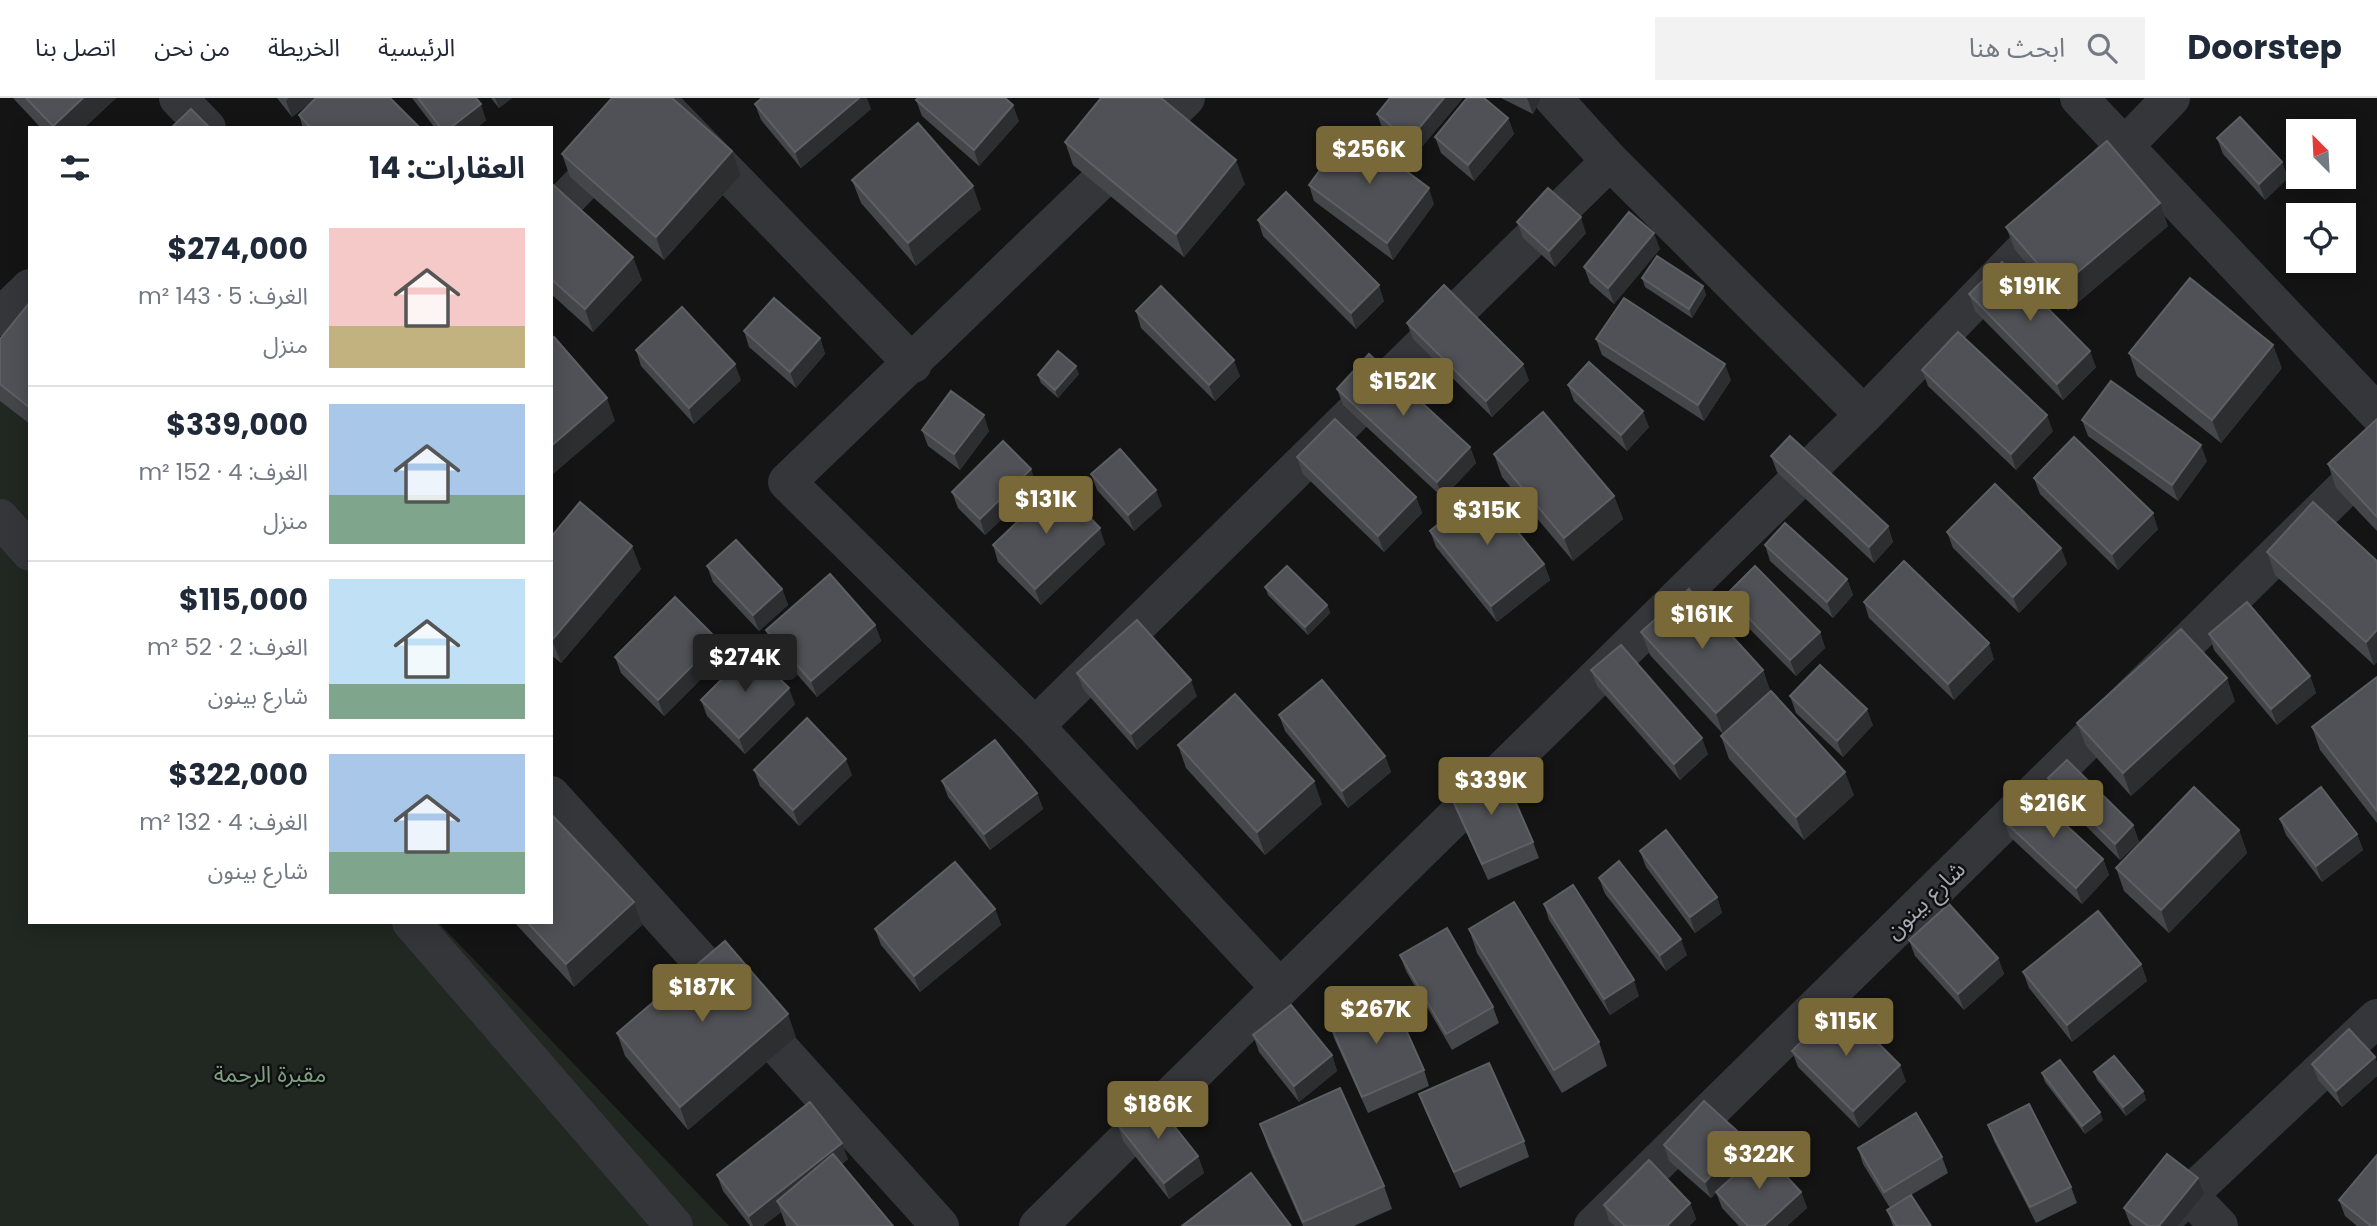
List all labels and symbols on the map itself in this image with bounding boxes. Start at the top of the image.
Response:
north arrow [2286,119,2356,189]
pin: $256K [1320,126,1418,186]
pin: $191K [1981,264,2079,323]
pin: $152K [1354,358,1452,418]
pin: $131K [997,476,1095,536]
pin: $315K [1438,488,1536,547]
pin: $161K [1653,592,1751,651]
pin: $274K [696,634,794,694]
pin: $339K [1442,758,1540,817]
pin: $216K [2004,780,2102,840]
street label: شارع بينون [1878,854,1973,947]
pin: $187K [653,964,751,1024]
pin: $267K [1327,986,1425,1046]
pin: $115K [1797,998,1895,1058]
park label: مقبرة الرحمة [214,1058,326,1090]
pin: $186K [1109,1082,1207,1141]
pin: $322K [1710,1132,1808,1191]

